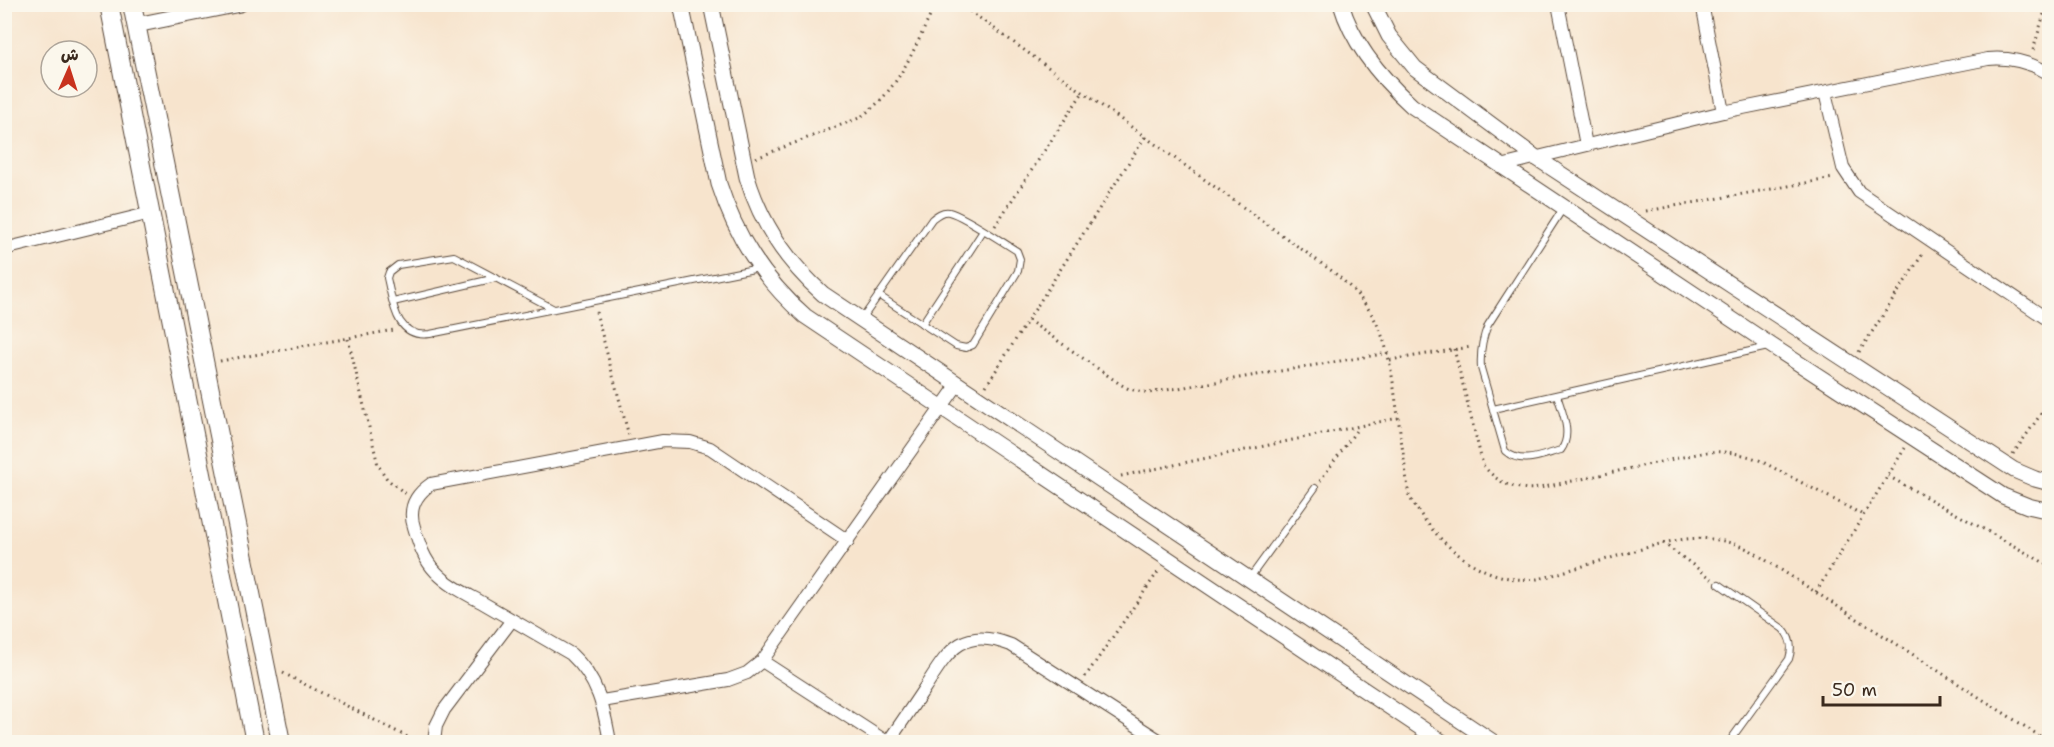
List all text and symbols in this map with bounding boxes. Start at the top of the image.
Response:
north arrow [39,39,99,99]
text: ش [60,44,79,65]
scale bar [1823,669,1940,707]
text: 50 m [1832,678,1877,702]

